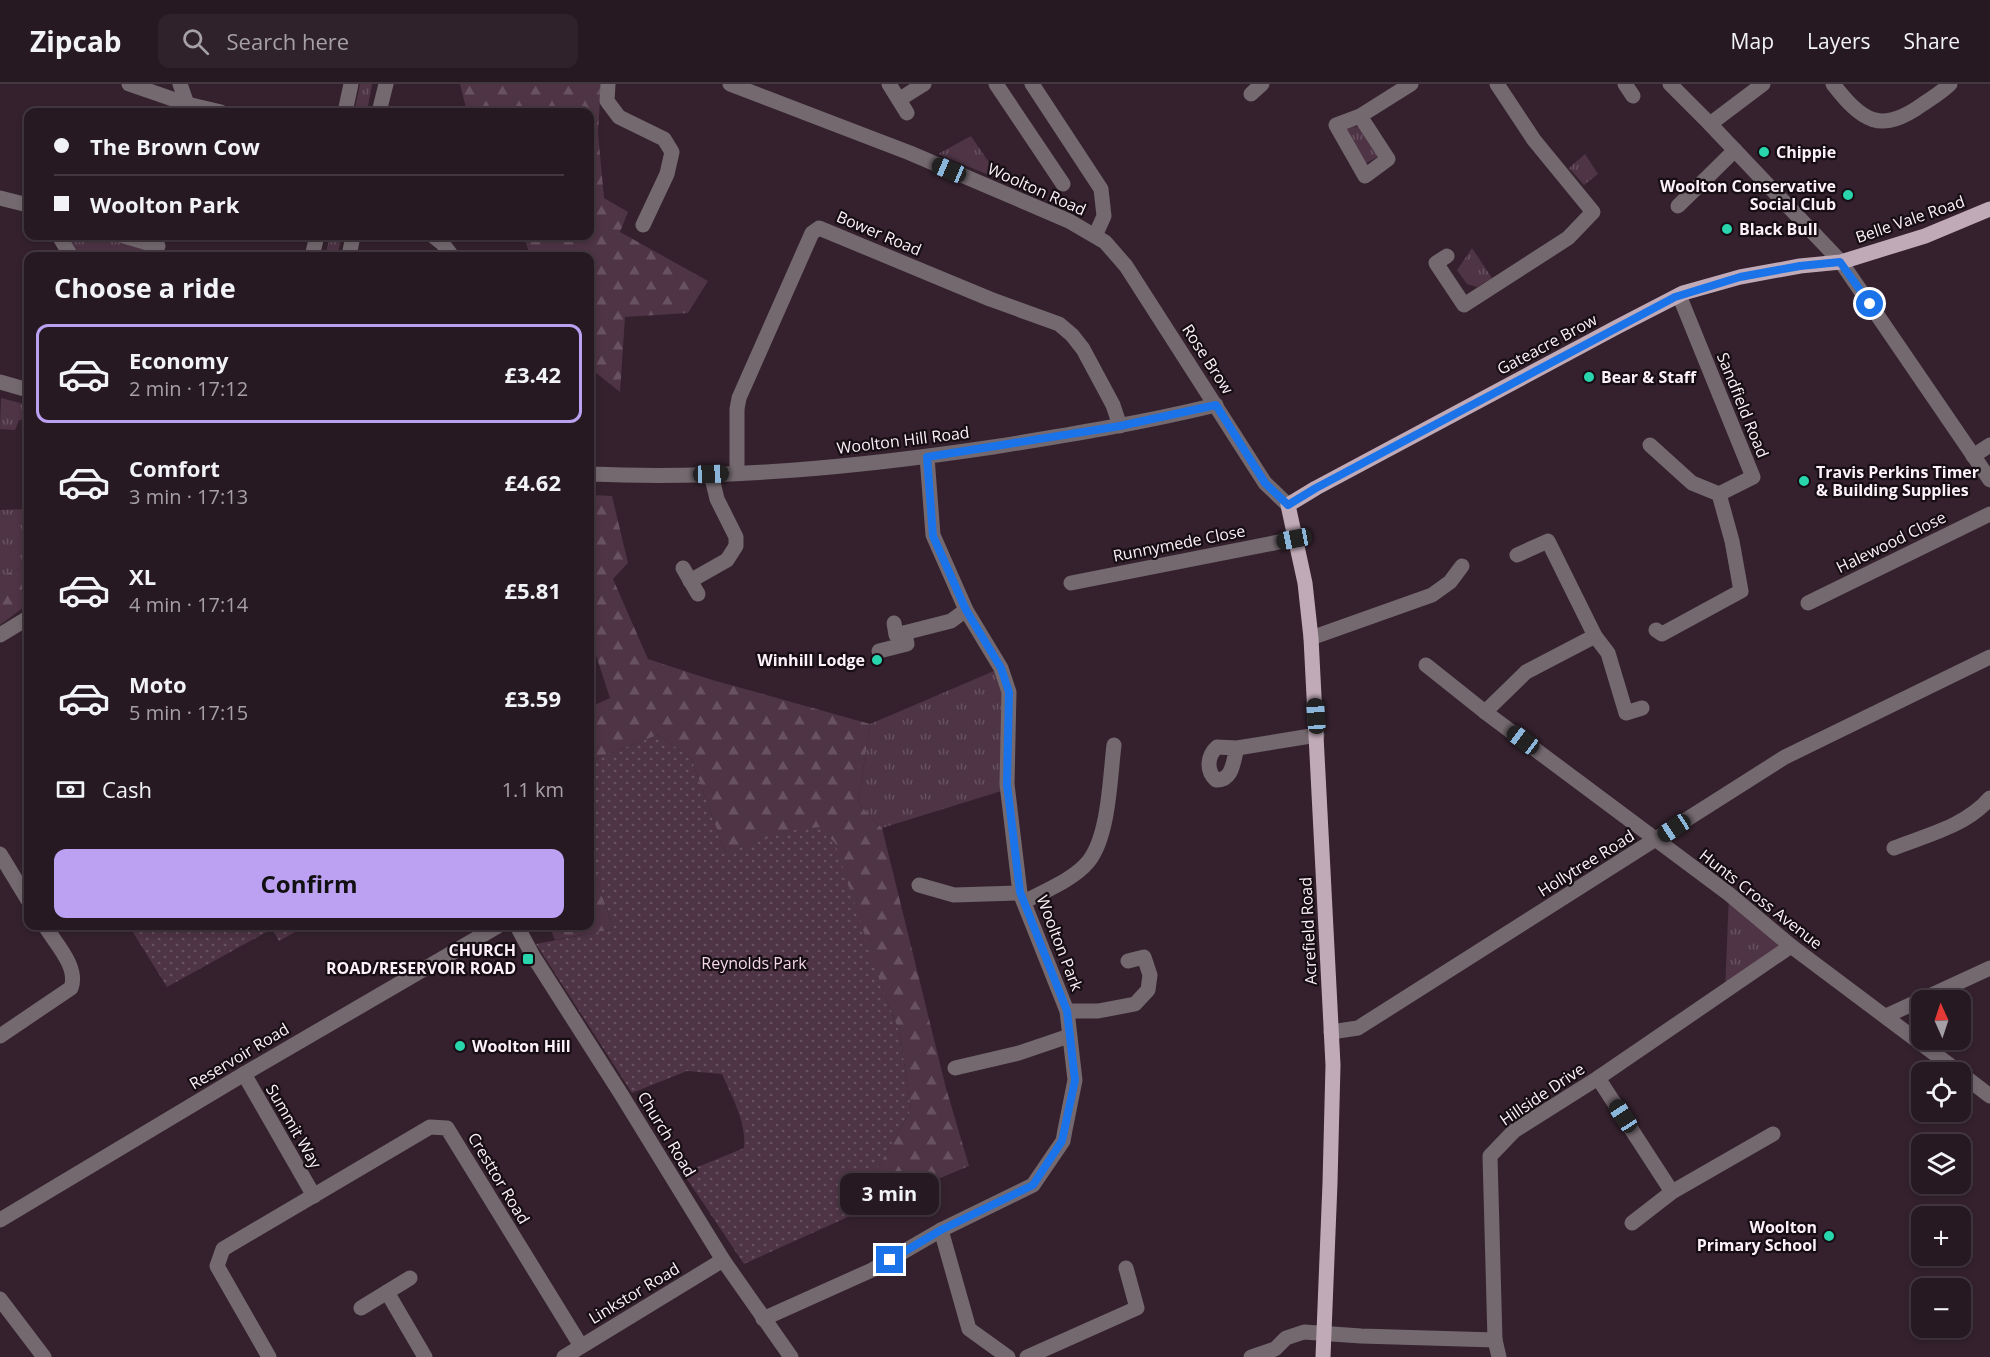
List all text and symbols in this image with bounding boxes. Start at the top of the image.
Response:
search box [158,14,578,68]
text: Zipcab [30,22,122,60]
icon: search [179,25,212,58]
text: Search here [227,26,349,56]
text: Map [1731,27,1774,55]
text: Layers [1807,27,1871,55]
text: Share [1904,27,1960,55]
text: The Brown Cow [90,131,260,161]
place label: Chippie [1776,141,1836,163]
marker: Chippie [1757,145,1771,159]
car [929,155,969,185]
street label: Woolton Road [984,157,1090,221]
place label: Woolton Conservative Social Club [1660,175,1836,215]
marker: Woolton Conservative Social Club [1841,188,1855,202]
text: Woolton Park [90,189,239,219]
street label: Belle Vale Road [1852,190,1968,248]
street label: Bower Road [833,205,925,261]
place label: Black Bull [1739,218,1818,240]
marker: Black Bull [1720,222,1734,236]
text: Choose a ride [54,269,236,306]
route start [1856,290,1883,317]
street label: Gateacre Brow [1493,308,1601,380]
street label: Rose Brow [1177,320,1239,399]
text: Economy [129,345,228,375]
icon: car [57,347,111,401]
street label: Sandfield Road [1712,349,1774,461]
text: £3.42 [504,359,561,389]
place label: Bear & Staff [1601,366,1698,388]
marker: Bear & Staff [1582,370,1596,384]
text: 2 min · 17:12 [129,375,248,402]
street label: Woolton Hill Road [835,421,971,459]
text: Comfort [129,453,220,483]
icon: car [57,455,111,509]
place label: Travis Perkins Timer & Building Supplies [1816,461,1979,501]
car [693,464,729,484]
text: £4.62 [504,467,561,497]
marker: Travis Perkins Timer & Building Supplies [1797,474,1811,488]
text: 3 min · 17:13 [129,483,248,510]
street label: Halewood Close [1832,506,1950,578]
street label: Runnymede Close [1111,519,1247,567]
car [1275,527,1313,551]
text: XL [129,561,156,591]
icon: car [57,563,111,617]
text: £5.81 [504,575,561,605]
text: 4 min · 17:14 [129,591,248,618]
place label: Winhill Lodge [757,649,865,671]
marker: Winhill Lodge [870,653,884,667]
text: Moto [129,669,187,699]
icon: car [57,671,111,725]
text: £3.59 [504,683,561,713]
car [1306,697,1326,735]
text: 5 min · 17:15 [129,699,248,726]
car [1503,722,1543,758]
icon: cash [54,773,87,806]
text: Cash [102,774,152,804]
text: 1.1 km [502,776,564,803]
car [1654,811,1694,845]
street label: Hollytree Road [1534,825,1638,901]
street label: Hunts Cross Avenue [1695,844,1827,954]
button: Confirm [54,849,564,918]
street label: Acrefield Road [1294,877,1322,985]
street label: Woolton Park [1032,892,1089,995]
place label: CHURCH ROAD/RESERVOIR ROAD [326,939,516,979]
marker: CHURCH ROAD/RESERVOIR ROAD [521,952,535,966]
park label: Reynolds Park [701,952,807,974]
north arrow [1911,990,1971,1050]
map controls [1911,990,1971,1338]
street label: Reservoir Road [185,1018,293,1094]
place label: Woolton Hill [472,1035,571,1057]
marker: Woolton Hill [453,1039,467,1053]
street label: Hillside Drive [1495,1058,1589,1130]
button: locate [1911,1062,1971,1122]
street label: Summit Way [261,1080,327,1173]
street label: Church Road [633,1087,701,1181]
car [1606,1096,1640,1136]
street label: Cresttor Road [463,1128,535,1228]
button: layers [1911,1134,1971,1194]
callout: 3 min [840,1173,940,1215]
text: 3 min [862,1180,917,1207]
button: + [1911,1206,1971,1266]
place label: Woolton Primary School [1697,1216,1817,1256]
marker: Woolton Primary School [1822,1229,1836,1243]
route end [876,1246,903,1273]
street label: Linkstor Road [584,1257,684,1329]
button: − [1911,1278,1971,1338]

